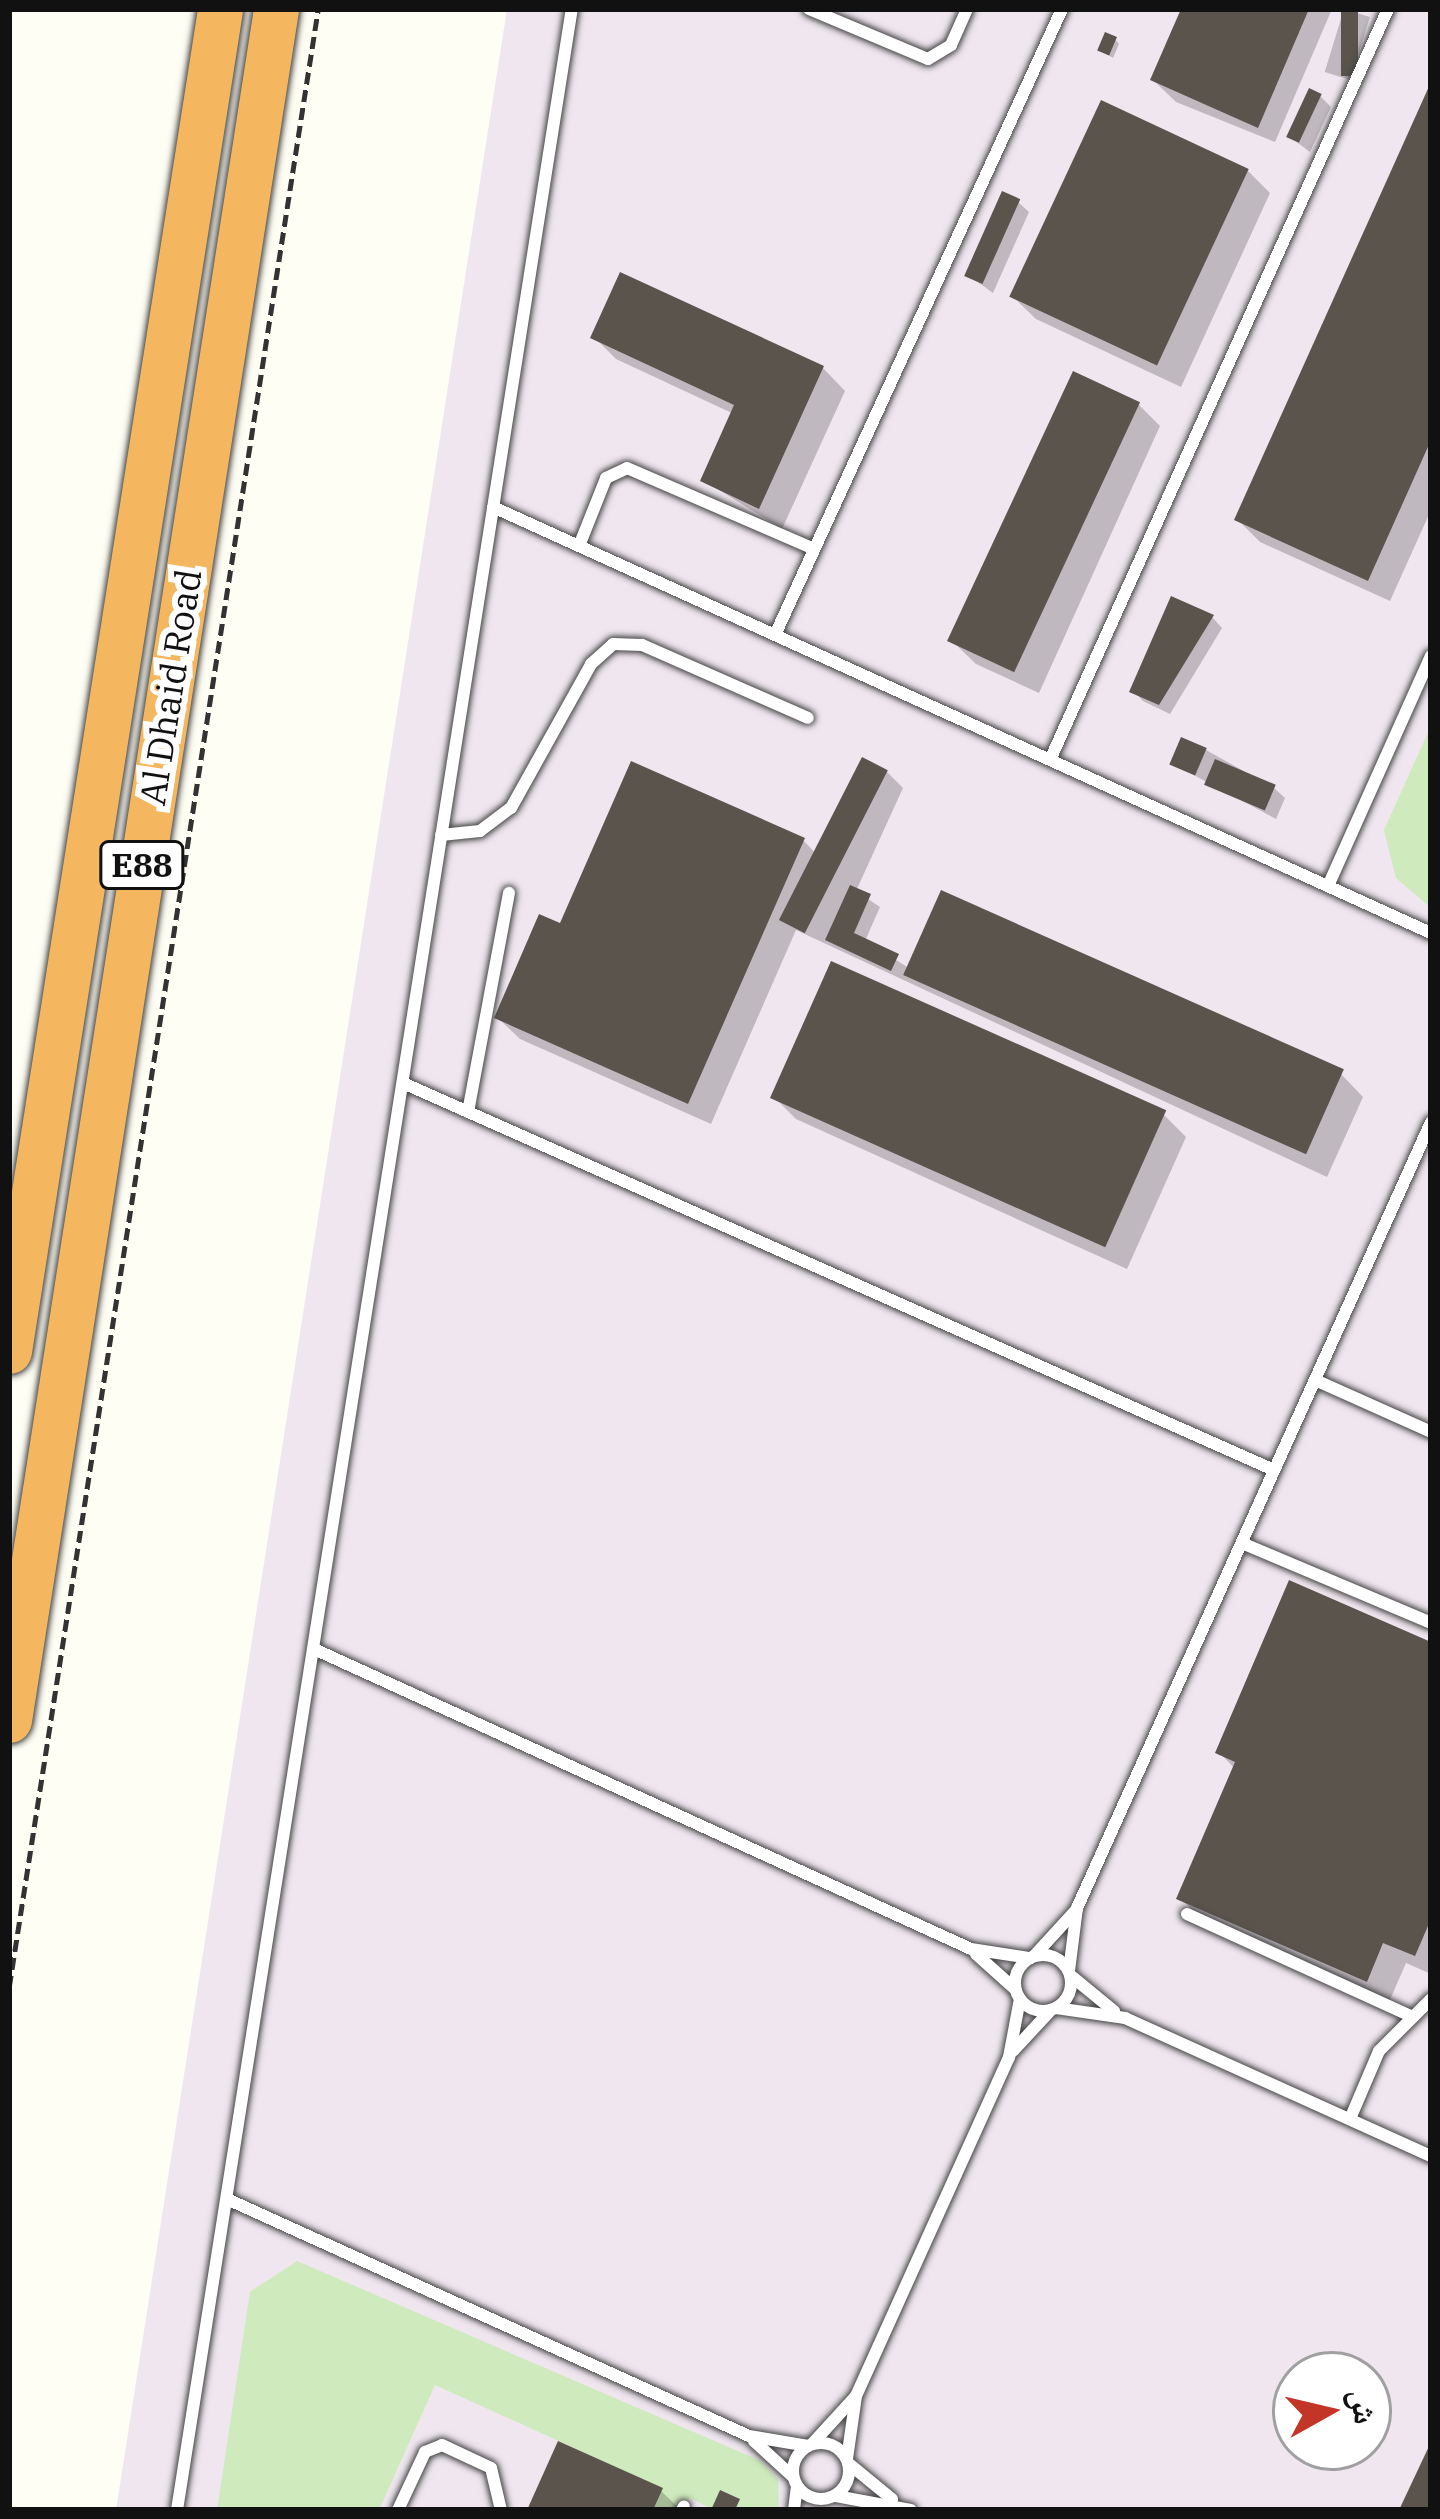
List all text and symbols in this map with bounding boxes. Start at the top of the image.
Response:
street label: Al Dhaid Road [130,566,210,808]
road number: E88 [97,838,187,892]
north arrow [1272,2351,1392,2471]
text: ش [1341,2386,1389,2427]

